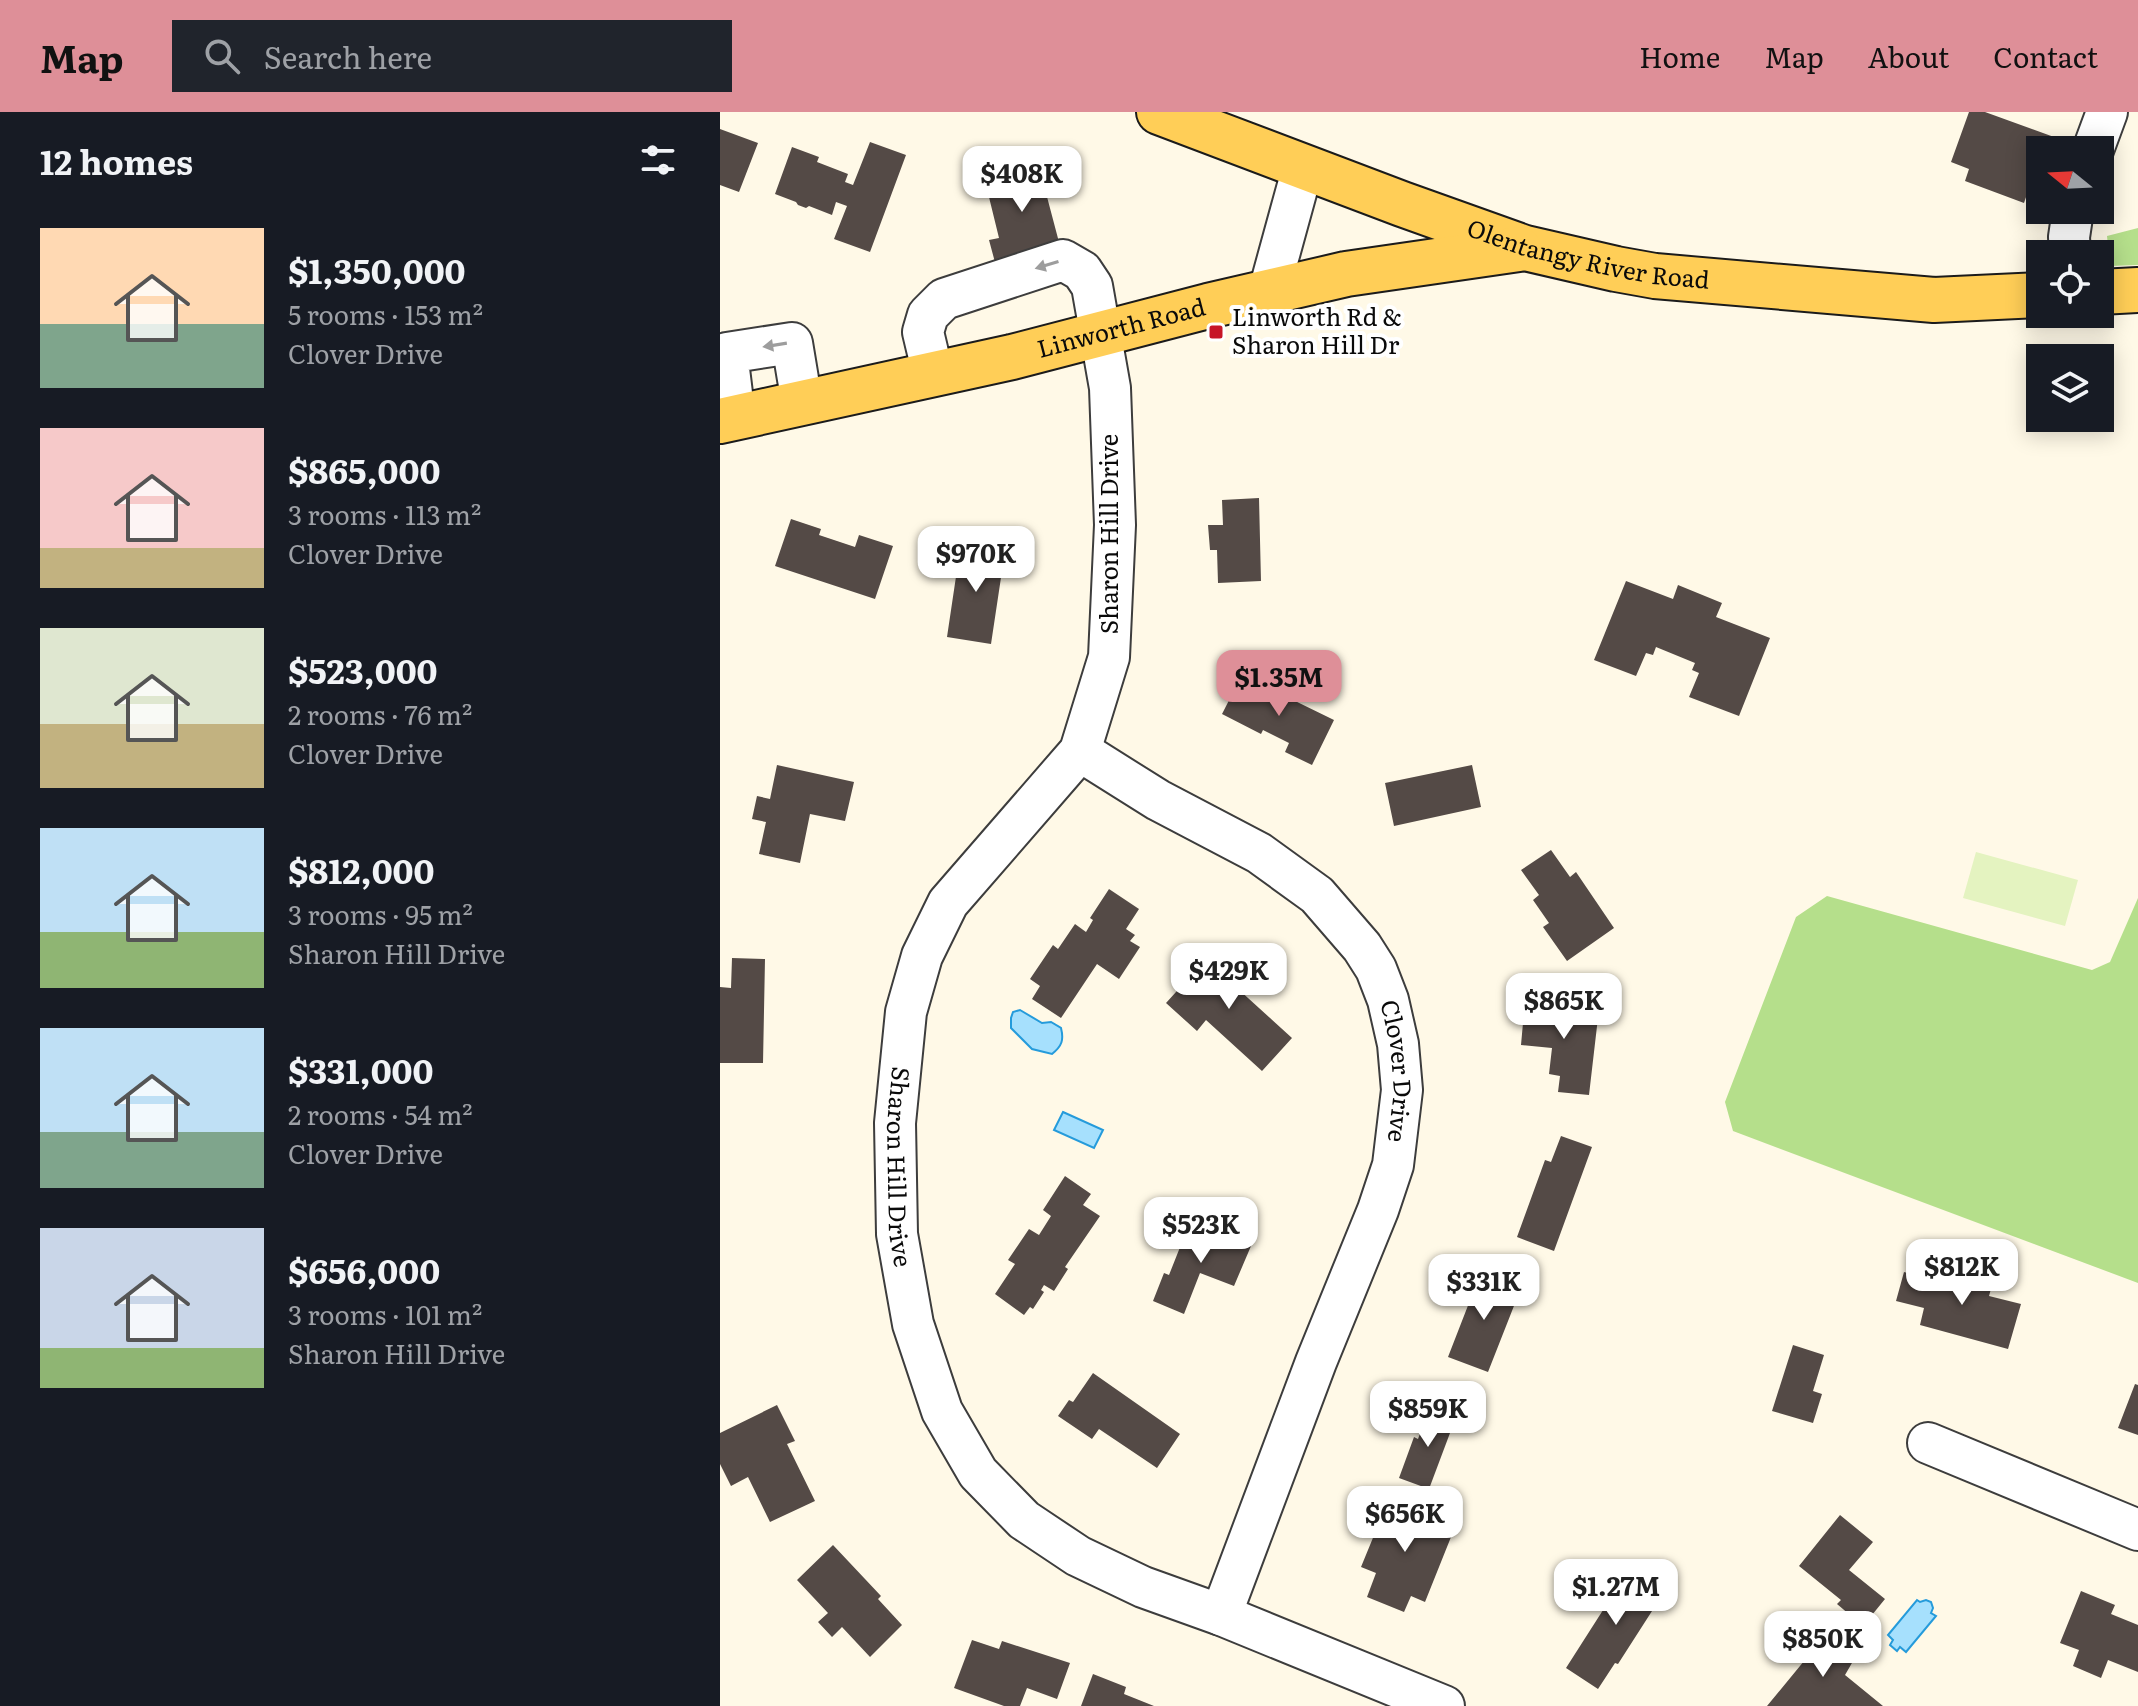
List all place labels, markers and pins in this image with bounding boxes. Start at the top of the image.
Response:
pin: $408K [966,146,1078,214]
place label: Linworth Rd & Sharon Hill Dr [1232,298,1402,361]
marker: Linworth Rd & Sharon Hill Dr [1207,323,1225,341]
pin: $970K [920,526,1032,594]
pin: $1.35M [1214,650,1344,718]
pin: $429K [1173,943,1285,1011]
pin: $865K [1508,973,1620,1041]
pin: $523K [1145,1197,1257,1265]
pin: $812K [1906,1239,2018,1307]
pin: $331K [1428,1254,1540,1322]
pin: $859K [1372,1381,1484,1449]
pin: $656K [1349,1486,1461,1554]
pin: $1.27M [1551,1559,1681,1627]
pin: $850K [1767,1611,1879,1679]

